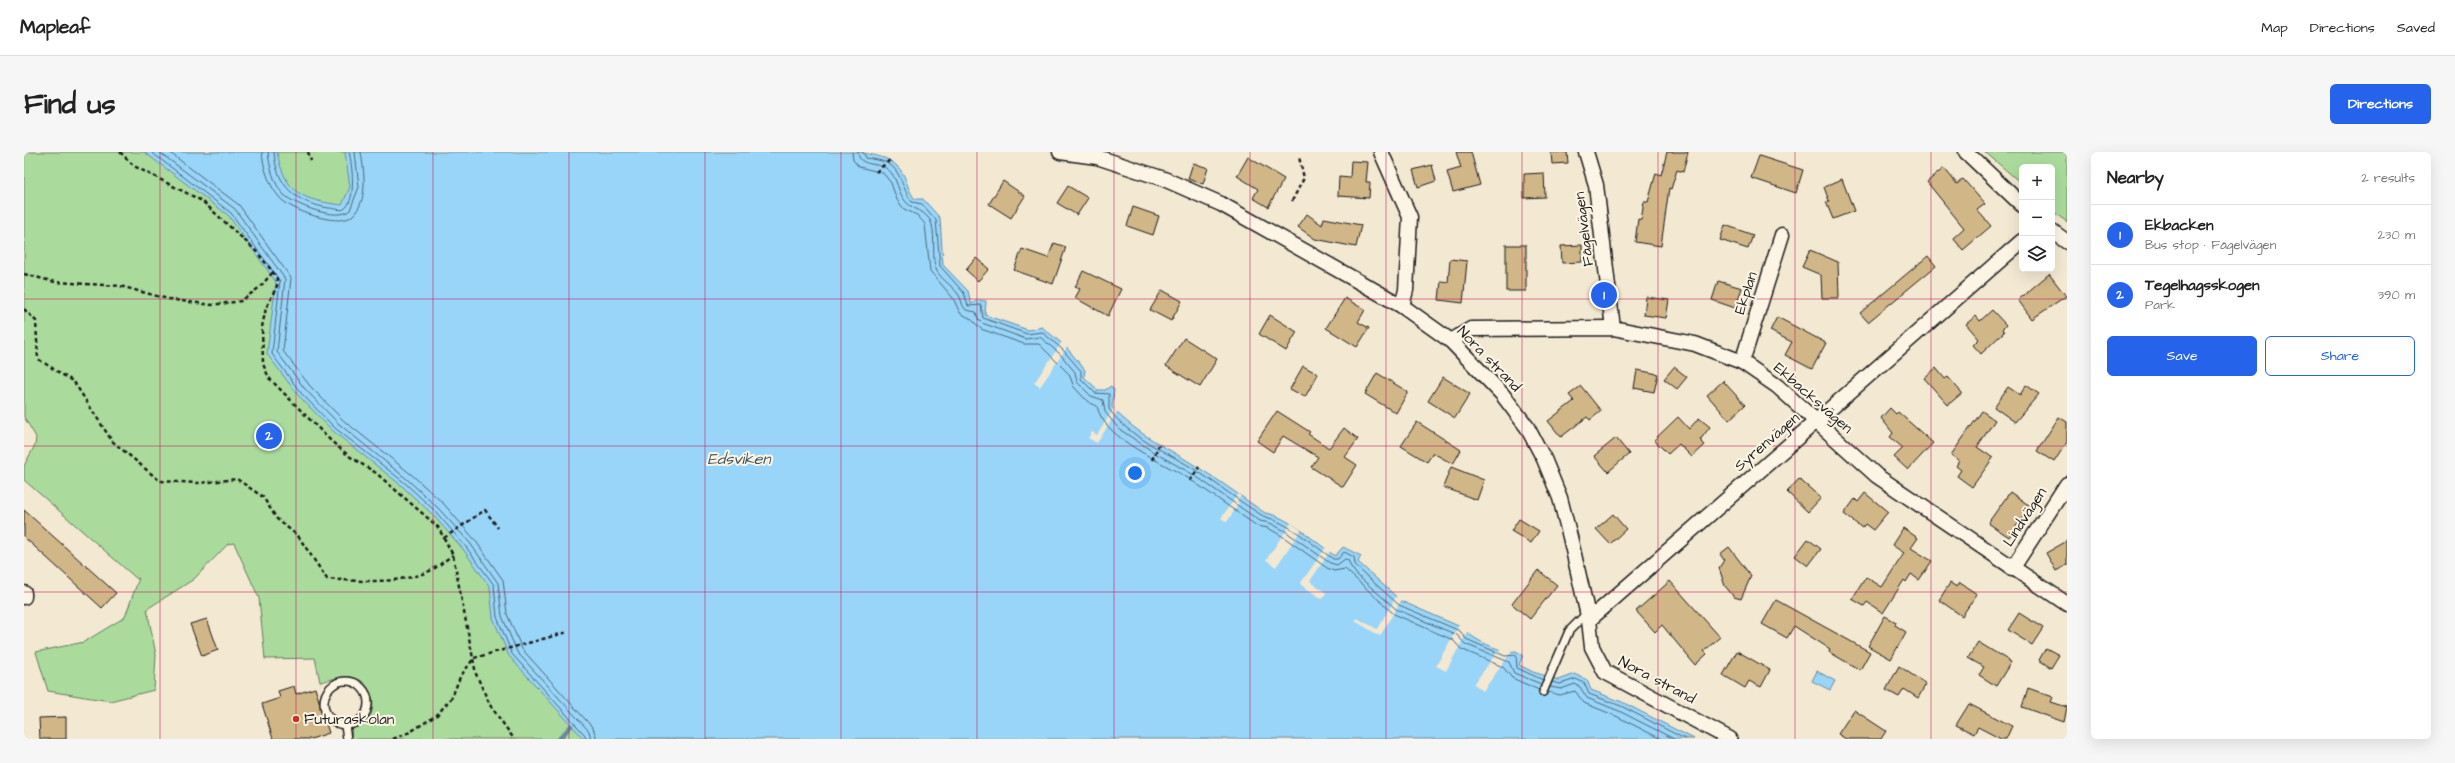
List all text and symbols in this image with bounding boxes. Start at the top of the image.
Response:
text: Mapleaf [20,14,90,41]
text: Map [2261,18,2288,38]
text: Directions [2310,18,2375,38]
text: Saved [2397,18,2435,38]
button: Directions [2330,84,2431,124]
text: Find us [24,85,115,124]
map controls [2019,164,2055,272]
button: + [2019,164,2055,200]
text: Nearby [2107,166,2164,190]
text: 2 results [2361,169,2415,187]
street label: Fågelvägen [1569,190,1600,268]
button: − [2019,200,2055,236]
text: Ekbacken [2145,215,2213,236]
text: 1 [2119,226,2121,244]
text: 230 m [2377,226,2415,244]
button: layers [2019,236,2055,272]
text: Bus stop · Fågelvägen [2145,236,2276,254]
street label: Ekplan [1729,268,1763,317]
text: Tegelhagsskogen [2145,275,2260,296]
pin: 1 [1591,280,1617,310]
text: 2 [2116,286,2124,304]
text: 390 m [2377,286,2415,304]
text: Park [2145,296,2175,314]
street label: Nora strand [1452,321,1526,397]
button: Save [2107,336,2257,376]
button: Share [2265,336,2415,376]
street label: Ekbacksvägen [1768,358,1858,440]
street label: Syrenvägen [1730,407,1805,477]
pin: 2 [256,421,282,451]
water label: Edsviken [708,448,772,470]
your location [1125,463,1145,483]
street label: Lindvägen [1998,483,2053,551]
street label: Nora strand [1615,651,1699,709]
place label: Futuraskolan [304,709,395,730]
marker: Futuraskolan [291,714,301,724]

